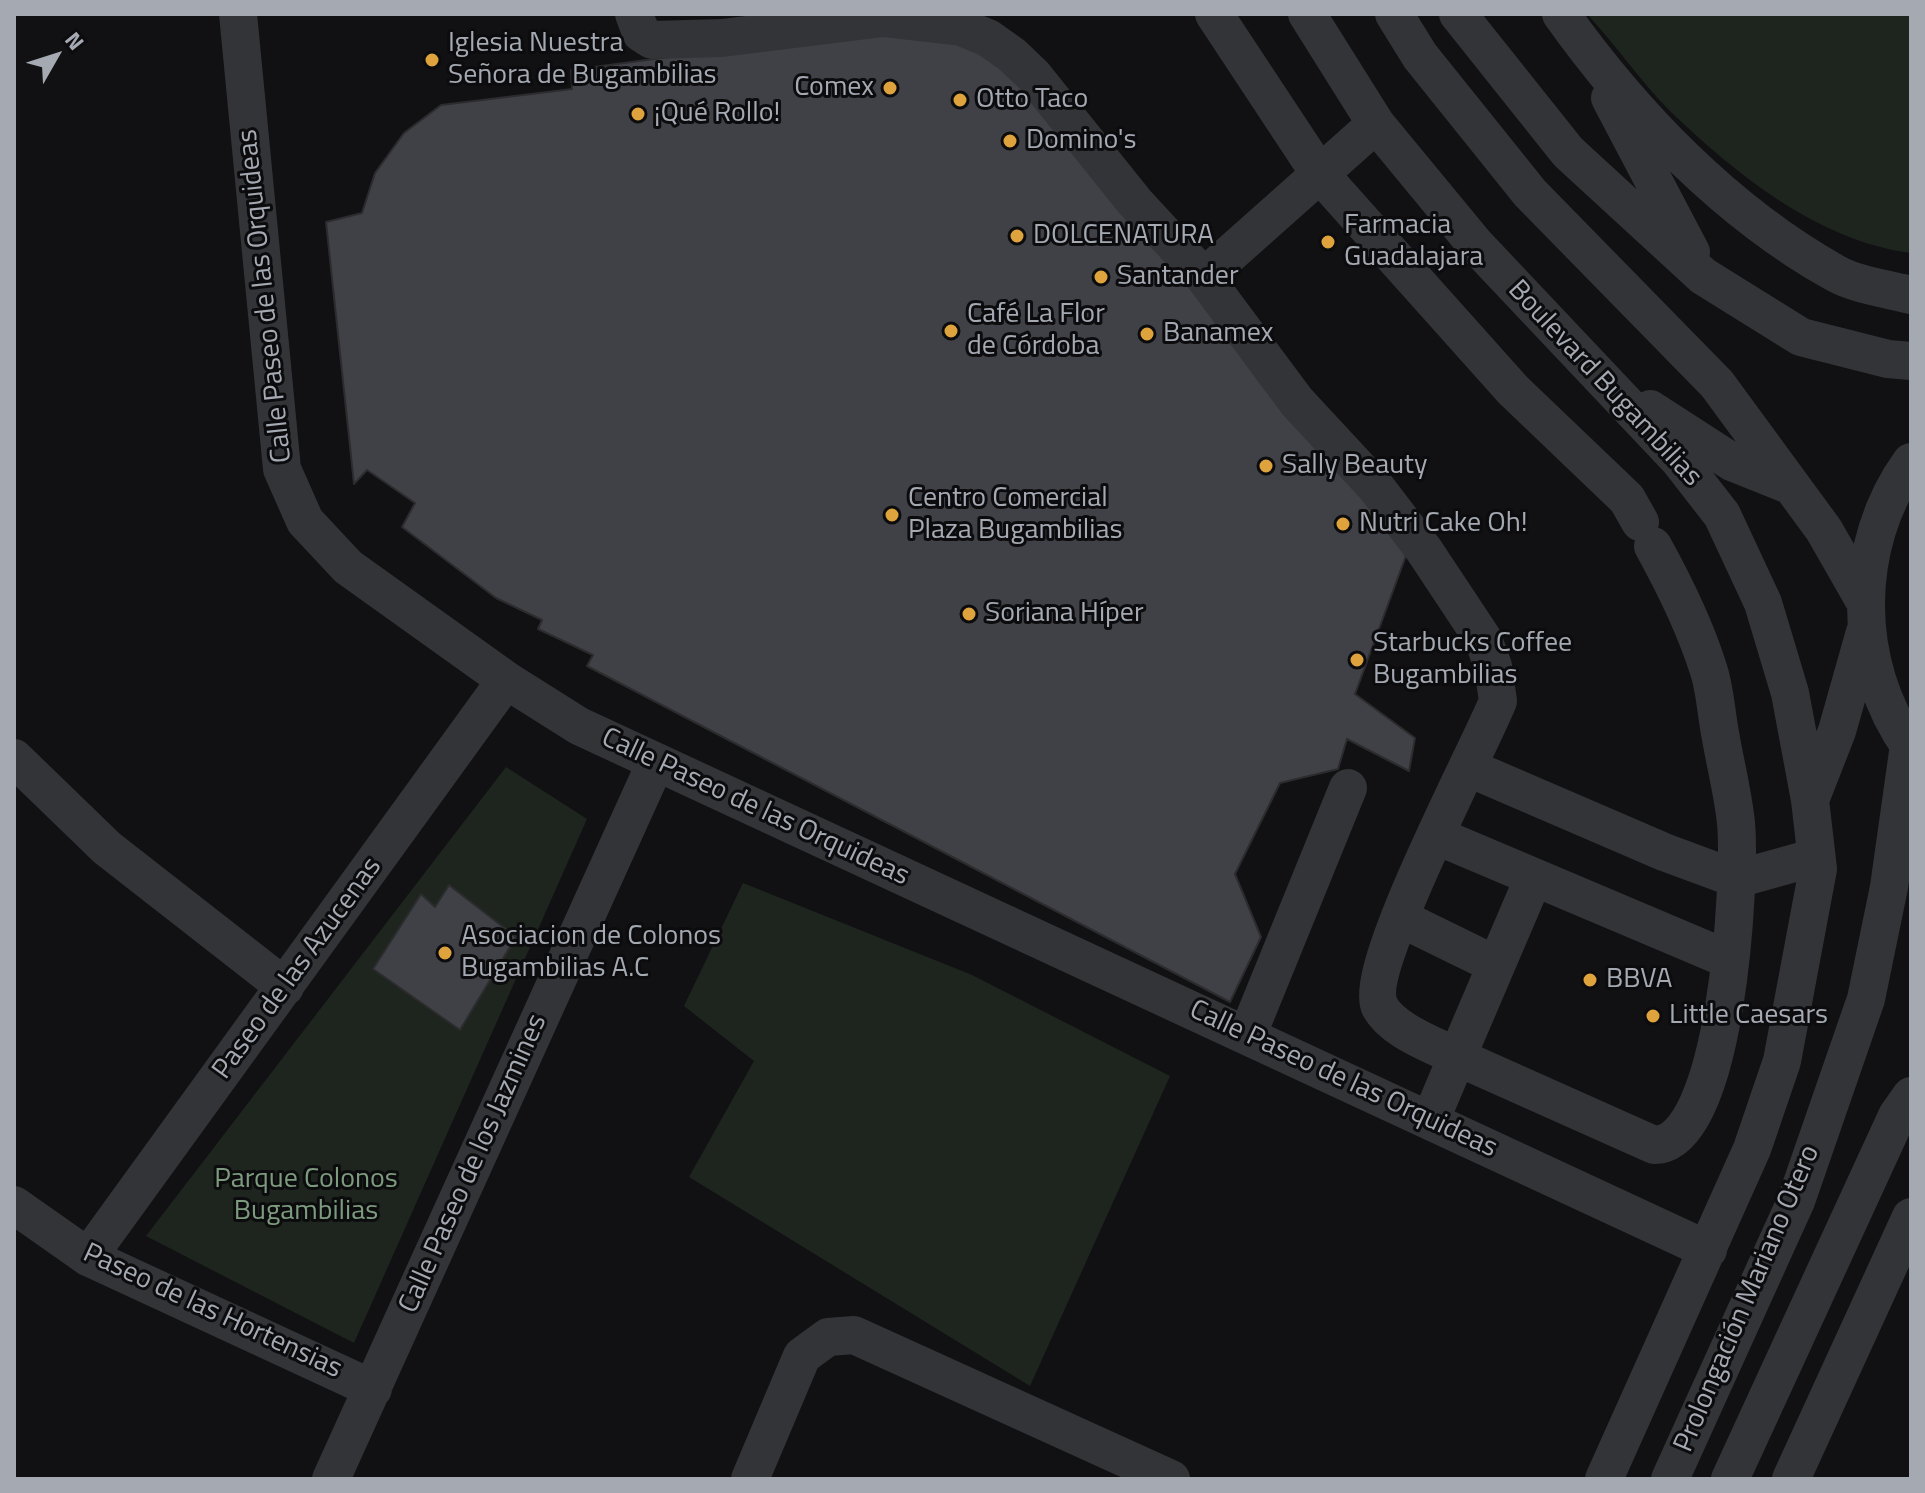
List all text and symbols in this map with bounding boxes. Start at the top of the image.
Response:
north arrow [16,16,96,96]
text: N [57,24,93,58]
place label: Iglesia Nuestra Señora de Bugambilias [448,27,717,93]
marker: Iglesia Nuestra Señora de Bugambilias [423,51,441,69]
place label: Comex [794,71,874,105]
marker: Comex [881,79,899,97]
place label: Otto Taco [976,83,1088,117]
marker: Otto Taco [951,91,969,109]
place label: ¡Qué Rollo! [654,97,780,131]
marker: ¡Qué Rollo! [629,105,647,123]
place label: Domino's [1026,124,1136,158]
street label: Calle Paseo de las Orquideas [232,127,300,465]
marker: Domino's [1001,132,1019,150]
place label: Farmacia Guadalajara [1344,209,1483,275]
place label: DOLCENATURA [1033,219,1214,253]
marker: DOLCENATURA [1008,227,1026,245]
marker: Farmacia Guadalajara [1319,233,1337,251]
place label: Santander [1117,260,1239,294]
marker: Santander [1092,268,1110,286]
street label: Boulevard Bugambilias [1500,274,1708,494]
place label: Café La Flor de Córdoba [967,298,1105,364]
place label: Banamex [1163,317,1273,351]
marker: Café La Flor de Córdoba [942,322,960,340]
marker: Banamex [1138,325,1156,343]
place label: Sally Beauty [1282,449,1427,483]
marker: Sally Beauty [1257,457,1275,475]
place label: Centro Comercial Plaza Bugambilias [908,482,1122,548]
marker: Centro Comercial Plaza Bugambilias [883,506,901,524]
place label: Nutri Cake Oh! [1359,507,1528,541]
marker: Nutri Cake Oh! [1334,515,1352,533]
place label: Soriana Híper [985,597,1144,631]
marker: Soriana Híper [960,605,978,623]
place label: Starbucks Coffee Bugambilias [1373,627,1572,693]
marker: Starbucks Coffee Bugambilias [1348,651,1366,669]
street label: Calle Paseo de las Orquideas [596,722,914,894]
street label: Paseo de las Azucenas [206,852,390,1086]
place label: Asociacion de Colonos Bugambilias A.C [461,920,721,986]
marker: Asociacion de Colonos Bugambilias A.C [436,944,454,962]
place label: BBVA [1606,963,1672,997]
marker: BBVA [1581,971,1599,989]
street label: Calle Paseo de las Orquideas [1184,994,1502,1166]
place label: Little Caesars [1669,999,1828,1033]
marker: Little Caesars [1644,1007,1662,1025]
street label: Calle Paseo de los Jazmines [393,1010,555,1318]
street label: Prolongación Mariano Otero [1668,1141,1828,1457]
park label: Parque Colonos Bugambilias [214,1163,398,1229]
street label: Paseo de las Hortensias [77,1237,347,1387]

